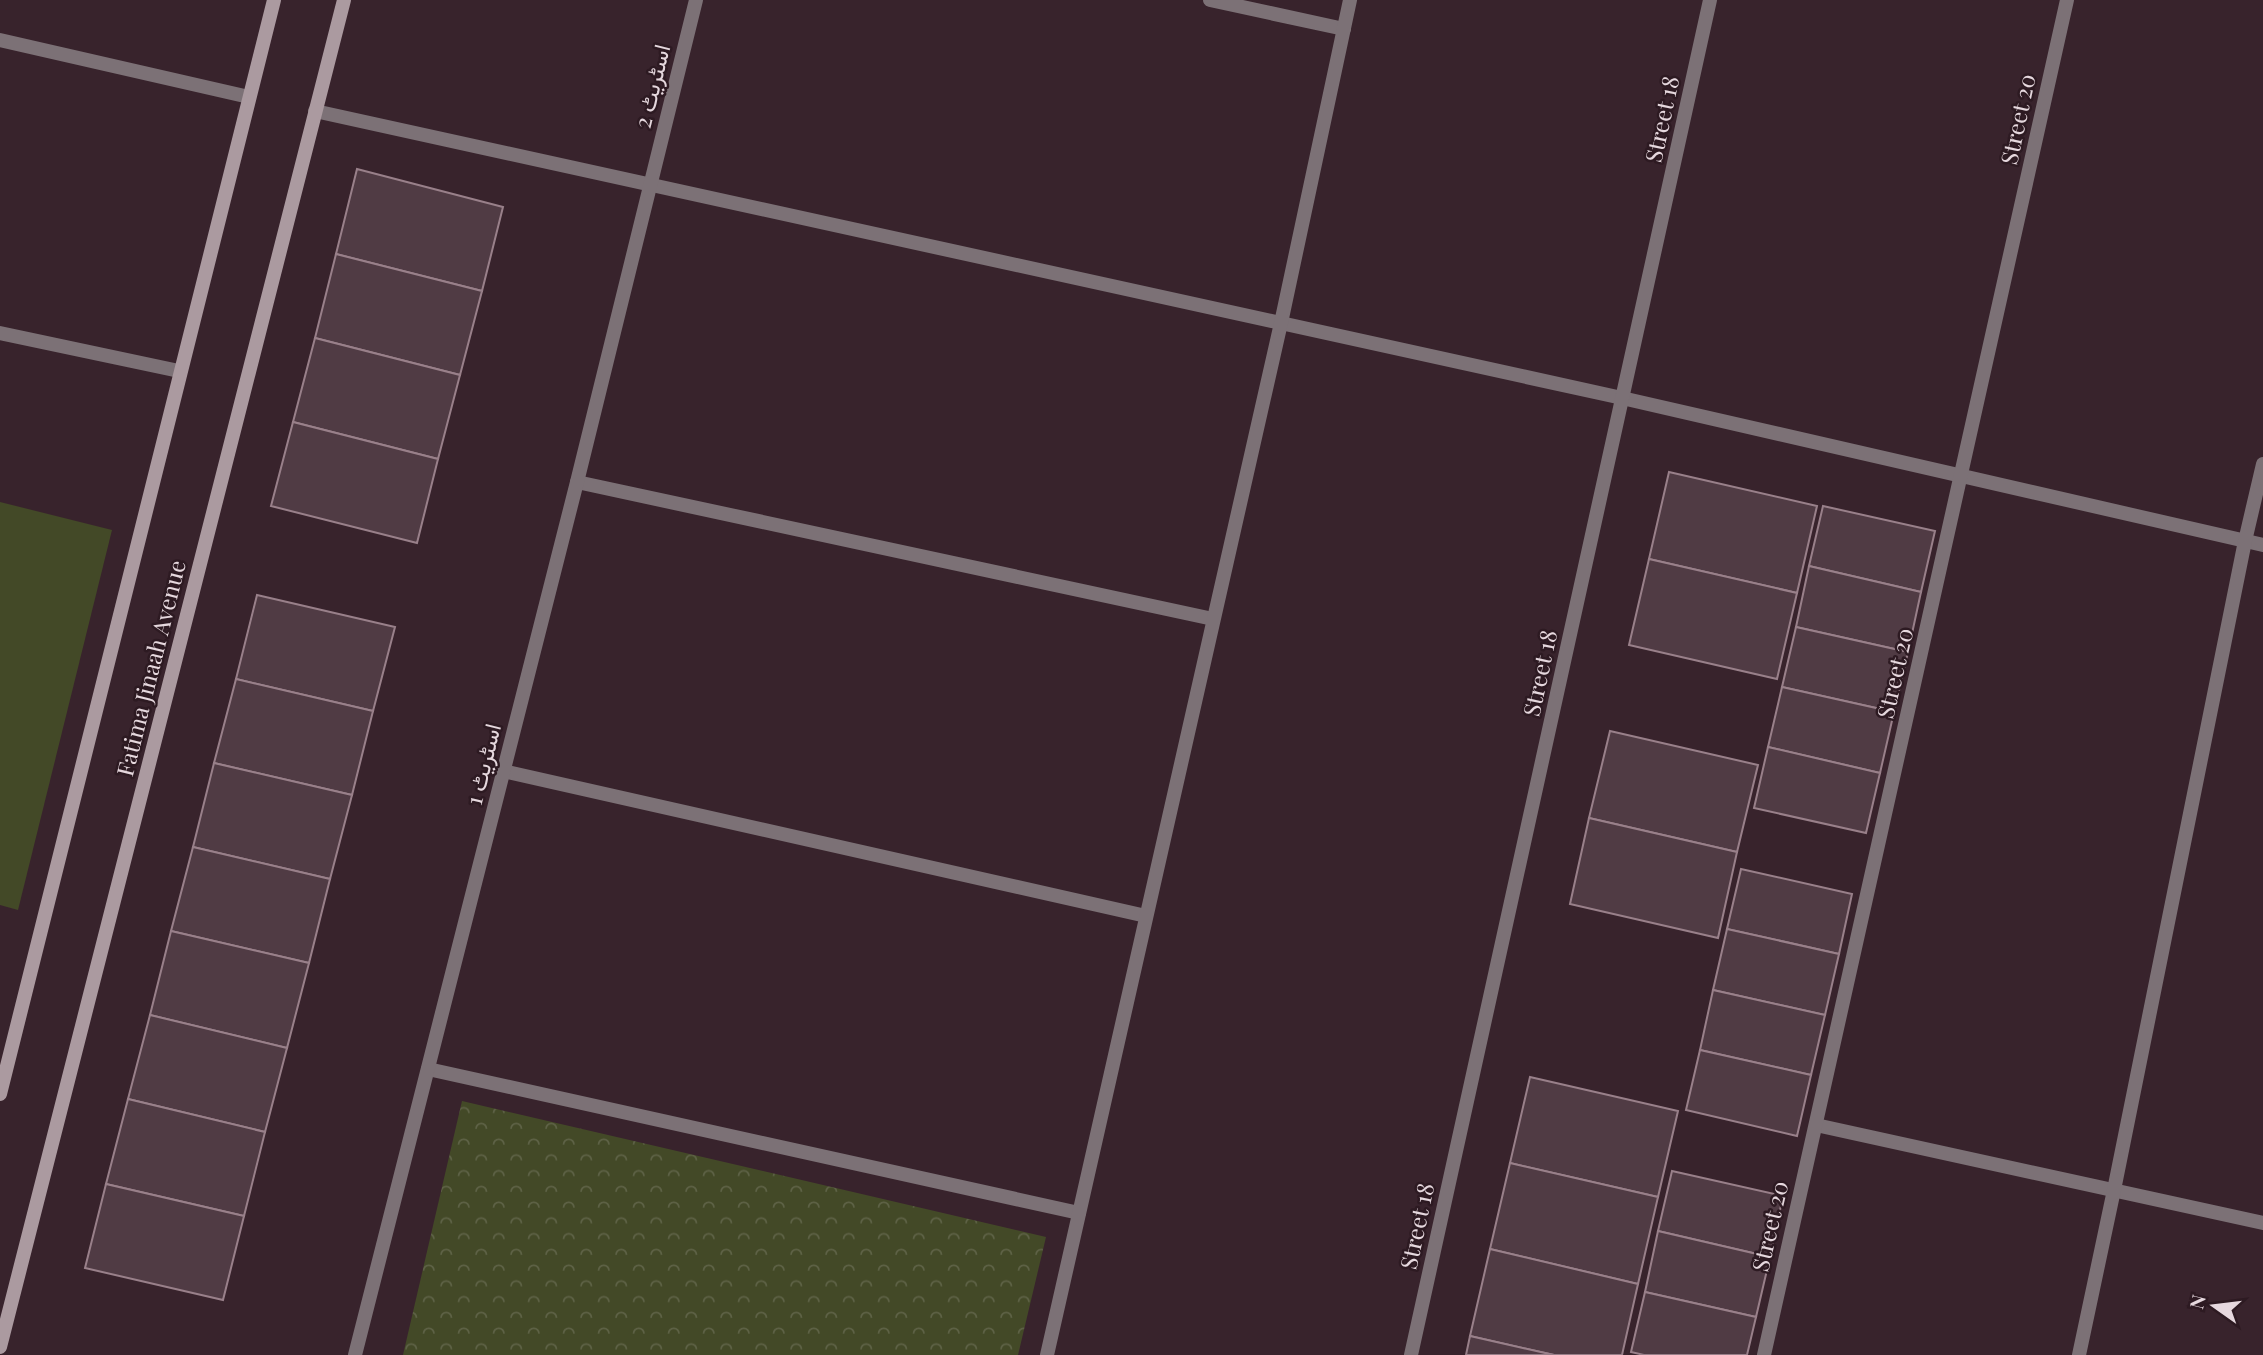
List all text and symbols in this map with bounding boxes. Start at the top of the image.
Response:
street label: اسٹریٹ 2 [626,41,677,131]
street label: Street 20 [1992,71,2042,167]
street label: Street 18 [1637,73,1685,165]
street label: Fatima Jinaah Avenue [108,557,192,779]
street label: Street 20 [1869,625,1919,721]
street label: Street 18 [1515,627,1563,719]
street label: اسٹریٹ 1 [457,720,508,808]
street label: Street 20 [1744,1178,1794,1274]
street label: Street 18 [1392,1180,1440,1272]
north arrow [2179,1271,2249,1341]
text: N [2182,1292,2211,1311]

